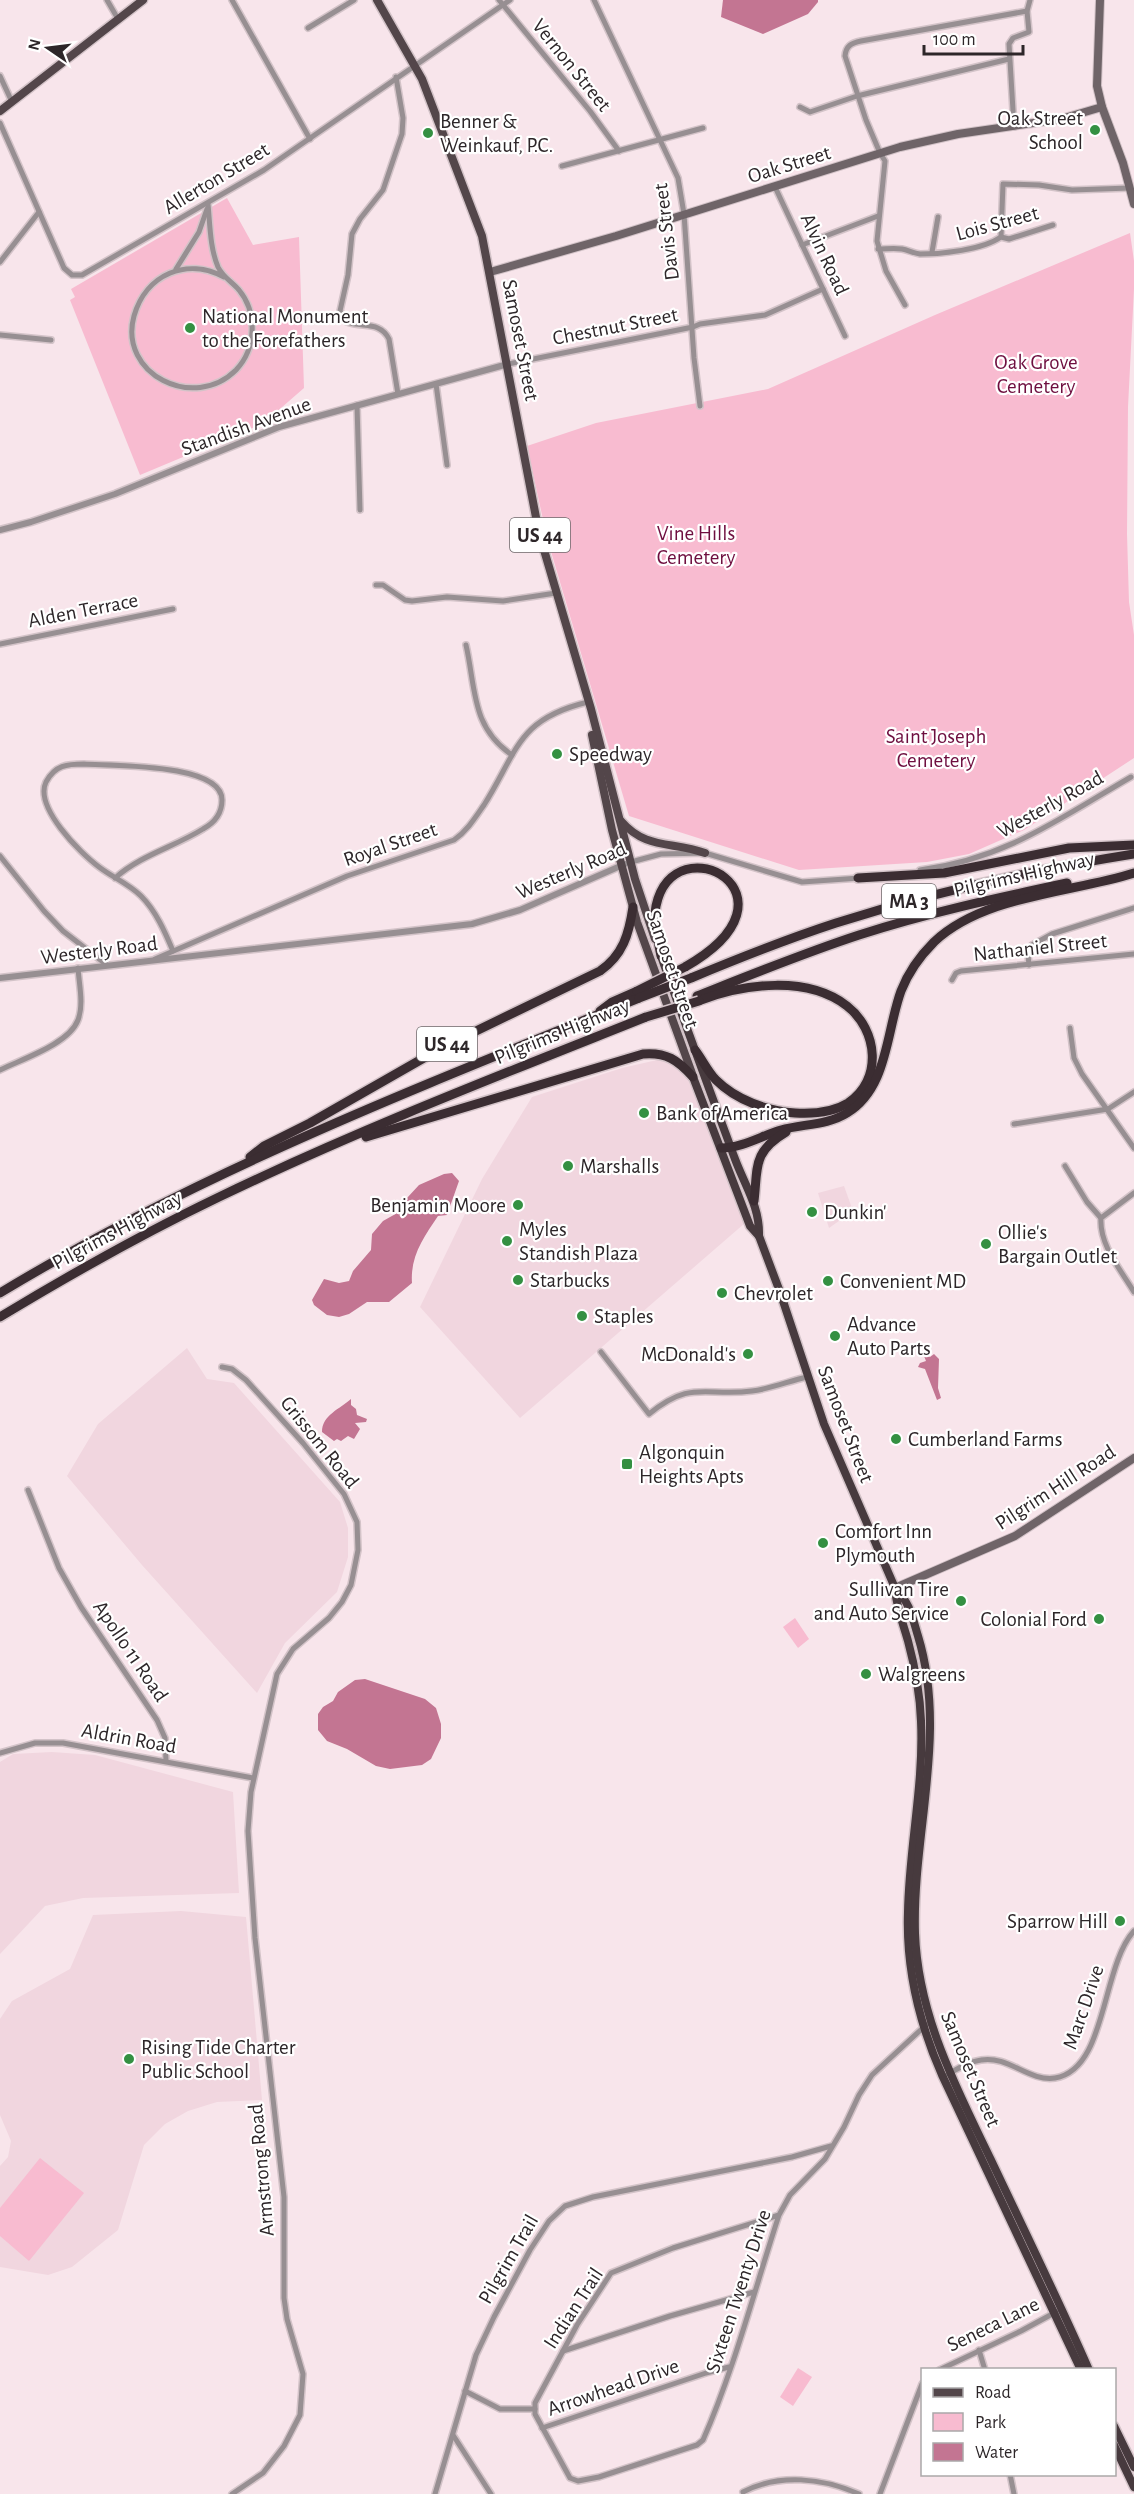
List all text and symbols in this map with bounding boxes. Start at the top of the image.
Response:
street label: Vernon Street [528,15,615,116]
north arrow [18,18,78,78]
scale bar [924,18,1023,56]
text: 100 m [933,31,976,49]
text: N [25,37,44,52]
place label: Oak Street School [997,108,1083,153]
place label: Benner & Weinkauf, P.C. [440,111,553,156]
marker: Oak Street School [1088,123,1102,137]
marker: Benner & Weinkauf, P.C. [421,126,435,140]
street label: Allerton Street [160,139,273,218]
street label: Oak Street [745,142,833,187]
street label: Davis Street [650,182,683,282]
street label: Lois Street [954,202,1041,245]
street label: Alvin Road [797,210,853,298]
street label: Samoset Street [498,278,543,403]
street label: Chestnut Street [551,304,680,349]
place label: National Monument to the Forefathers [202,306,369,351]
marker: National Monument to the Forefathers [183,321,197,335]
park label: Oak Grove Cemetery [994,352,1078,397]
street label: Standish Avenue [179,393,314,460]
road number: US 44 [510,518,570,552]
park label: Vine Hills Cemetery [657,523,735,568]
street label: Alden Terrace [26,590,140,631]
park label: Saint Joseph Cemetery [886,726,986,771]
place label: Speedway [569,744,652,765]
marker: Speedway [550,747,564,761]
street label: Westerly Road [994,767,1107,842]
street label: Royal Street [341,819,440,870]
street label: Westerly Road [513,838,630,903]
street label: Pilgrims Highway [952,848,1097,901]
road number: MA 3 [882,884,936,918]
street label: Samoset Street [643,908,703,1031]
street label: Nathaniel Street [972,930,1108,965]
street label: Westerly Road [39,933,159,968]
street label: Pilgrims Highway [492,995,633,1068]
road number: US 44 [417,1027,477,1061]
place label: Bank of America [656,1103,789,1124]
marker: Bank of America [637,1106,651,1120]
place label: Marshalls [580,1156,659,1177]
marker: Marshalls [561,1159,575,1173]
street label: Pilgrims Highway [49,1187,186,1273]
place label: Benjamin Moore [370,1195,506,1216]
marker: Benjamin Moore [511,1198,525,1212]
place label: Dunkin' [824,1202,887,1223]
marker: Dunkin' [805,1205,819,1219]
place label: Myles Standish Plaza [519,1219,639,1264]
place label: Ollie's Bargain Outlet [998,1222,1117,1267]
marker: Myles Standish Plaza [500,1234,514,1248]
marker: Ollie's Bargain Outlet [979,1237,993,1251]
place label: Starbucks [530,1270,610,1291]
place label: Convenient MD [840,1271,966,1292]
marker: Starbucks [511,1273,525,1287]
marker: Convenient MD [821,1274,835,1288]
place label: Chevrolet [734,1283,813,1304]
marker: Chevrolet [715,1286,729,1300]
place label: Staples [594,1306,654,1327]
marker: Staples [575,1309,589,1323]
place label: Advance Auto Parts [847,1314,931,1359]
marker: Advance Auto Parts [828,1329,842,1343]
place label: McDonald's [641,1344,736,1365]
marker: McDonald's [741,1347,755,1361]
street label: Samoset Street [814,1363,878,1486]
street label: Grissom Road [276,1392,363,1492]
place label: Cumberland Farms [908,1429,1062,1450]
marker: Cumberland Farms [889,1432,903,1446]
street label: Pilgrim Hill Road [991,1441,1119,1534]
place label: Algonquin Heights Apts [639,1442,744,1487]
marker: Algonquin Heights Apts [620,1457,634,1471]
place label: Comfort Inn Plymouth [835,1521,932,1566]
marker: Comfort Inn Plymouth [816,1536,830,1550]
place label: Sullivan Tire and Auto Service [814,1579,949,1624]
marker: Sullivan Tire and Auto Service [954,1594,968,1608]
street label: Apollo 11 Road [89,1597,172,1706]
place label: Colonial Ford [981,1609,1087,1630]
marker: Colonial Ford [1092,1612,1106,1626]
place label: Walgreens [878,1664,965,1685]
marker: Walgreens [859,1667,873,1681]
street label: Aldrin Road [80,1720,178,1757]
place label: Sparrow Hill [1007,1911,1108,1932]
marker: Sparrow Hill [1113,1914,1127,1928]
street label: Marc Drive [1059,1962,1108,2052]
street label: Samoset Street [937,2008,1004,2130]
place label: Rising Tide Charter Public School [141,2037,296,2082]
marker: Rising Tide Charter Public School [122,2052,136,2066]
street label: Armstrong Road [245,2103,278,2237]
street label: Sixteen Twenty Drive [702,2207,775,2375]
street label: Pilgrim Trail [475,2211,542,2307]
street label: Indian Trail [540,2264,607,2352]
street label: Seneca Lane [944,2293,1043,2356]
street label: Arrowhead Drive [545,2355,682,2420]
legend [921,2368,1116,2476]
text: Road [975,2384,1011,2402]
text: Park [975,2414,1007,2432]
text: Water [975,2444,1018,2462]

